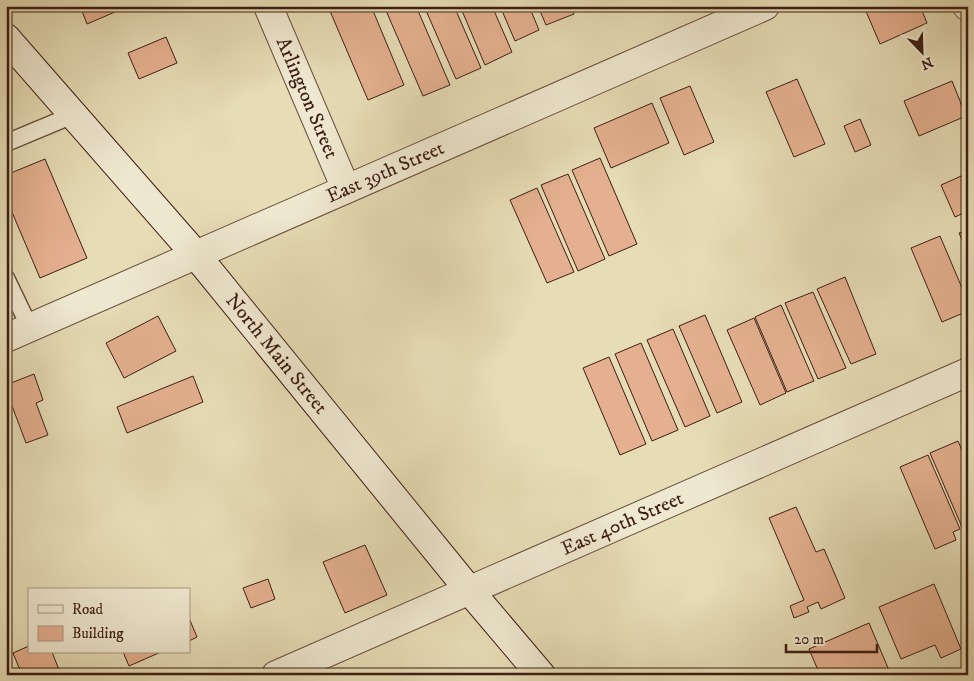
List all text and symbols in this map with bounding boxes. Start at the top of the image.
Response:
north arrow [896,28,946,78]
street label: Arlington Street [270,33,344,163]
text: N [917,53,935,74]
street label: East 39th Street [323,135,448,209]
street label: North Main Street [220,288,333,419]
street label: East 40th Street [557,486,687,561]
legend [28,588,190,654]
text: Road [72,600,104,619]
scale bar [786,621,878,653]
text: Building [72,624,124,643]
text: 20 m [794,630,824,649]

